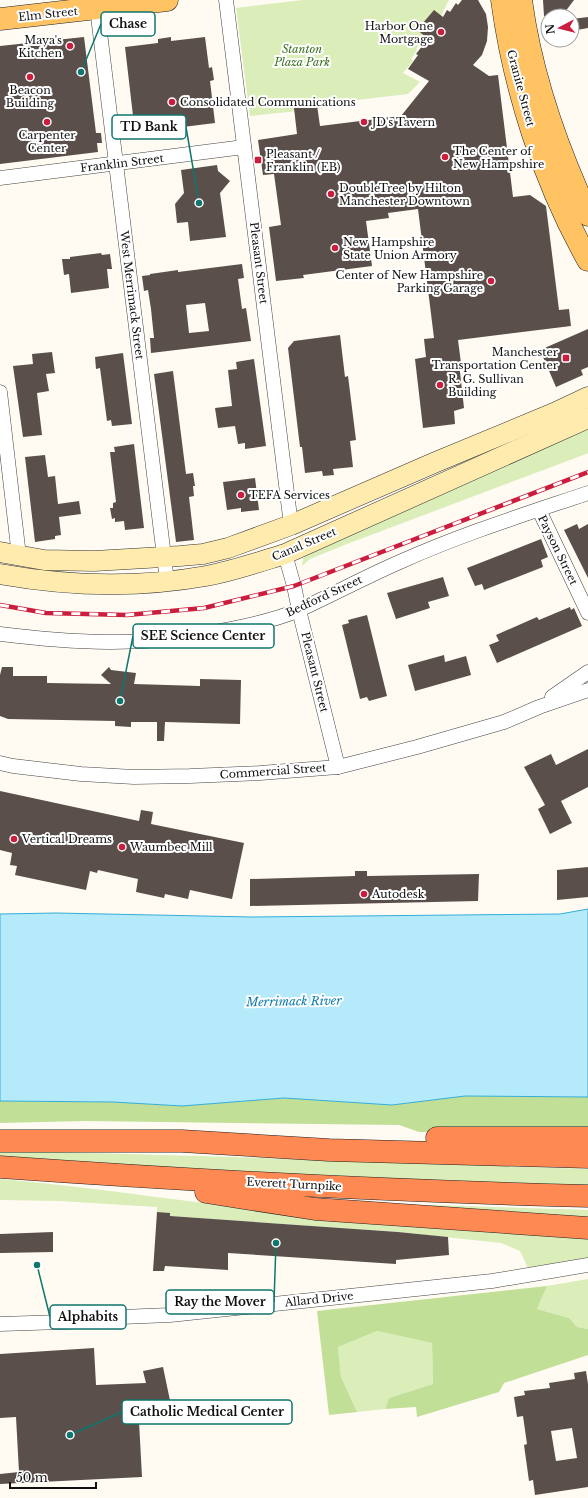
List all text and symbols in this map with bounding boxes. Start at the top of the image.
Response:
street label: Elm Street [18,4,79,24]
north arrow [540,8,580,48]
callout: Chase [101,12,155,36]
text: Chase [109,16,147,31]
place label: Harbor One Mortgage [365,19,433,46]
text: N [542,23,558,35]
marker: Harbor One Mortgage [436,27,446,37]
place label: Maya's Kitchen [18,33,62,60]
marker: Maya's Kitchen [65,41,75,51]
park label: Stanton Plaza Park [273,42,330,69]
street label: Granite Street [504,48,538,129]
marker: Beacon Building [25,72,35,82]
place label: Beacon Building [6,83,55,110]
place label: Consolidated Communications [180,95,356,109]
marker: Consolidated Communications [167,97,177,107]
callout: TD Bank [112,115,186,139]
place label: JD's Tavern [370,115,436,129]
marker: Carpenter Center [42,117,52,127]
marker: JD's Tavern [359,117,369,127]
text: TD Bank [120,119,179,134]
place label: Carpenter Center [18,128,76,155]
place label: The Center of New Hampshire [453,144,544,171]
place label: Pleasant / Franklin (EB) [266,147,341,174]
street label: Franklin Street [79,151,165,175]
marker: The Center of New Hampshire [440,152,450,162]
marker: Pleasant / Franklin (EB) [253,155,263,165]
place label: DoubleTree by Hilton Manchester Downtown [339,181,470,208]
marker: DoubleTree by Hilton Manchester Downtown [326,189,336,199]
street label: Pleasant Street [247,221,271,306]
street label: West Merrimack Street [117,229,147,361]
place label: New Hampshire State Union Armory [343,235,457,262]
marker: New Hampshire State Union Armory [330,243,340,253]
place label: Center of New Hampshire Parking Garage [336,268,483,295]
marker: Center of New Hampshire Parking Garage [486,276,496,286]
place label: Manchester Transportation Center [432,345,559,372]
marker: Manchester Transportation Center [561,353,571,363]
place label: R. G. Sullivan Building [448,372,524,399]
marker: R. G. Sullivan Building [435,380,445,390]
place label: TEFA Services [249,488,330,502]
marker: TEFA Services [236,490,246,500]
street label: Payson Street [535,513,581,588]
street label: Canal Street [270,524,339,564]
street label: Bedford Street [284,572,365,620]
callout: SEE Science Center [133,624,274,648]
text: SEE Science Center [141,628,265,643]
street label: Pleasant Street [298,630,332,715]
street label: Commercial Street [219,760,327,782]
place label: Vertical Dreams [21,832,112,846]
marker: Vertical Dreams [9,834,19,844]
place label: Waumbec Mill [129,840,213,854]
marker: Waumbec Mill [117,842,127,852]
place label: Autodesk [371,887,425,901]
marker: Autodesk [359,889,369,899]
water label: Merrimack River [245,993,342,1009]
street label: Everett Turnpike [246,1175,342,1193]
street label: Allard Drive [283,1288,354,1310]
callout: Ray the Mover [166,1290,274,1314]
text: Ray the Mover [174,1294,266,1309]
callout: Alphabits [50,1305,126,1329]
text: Alphabits [57,1309,119,1324]
callout: Catholic Medical Center [122,1400,292,1424]
text: Catholic Medical Center [130,1404,284,1419]
scale bar [10,1464,96,1490]
text: 50 m [16,1470,48,1485]

